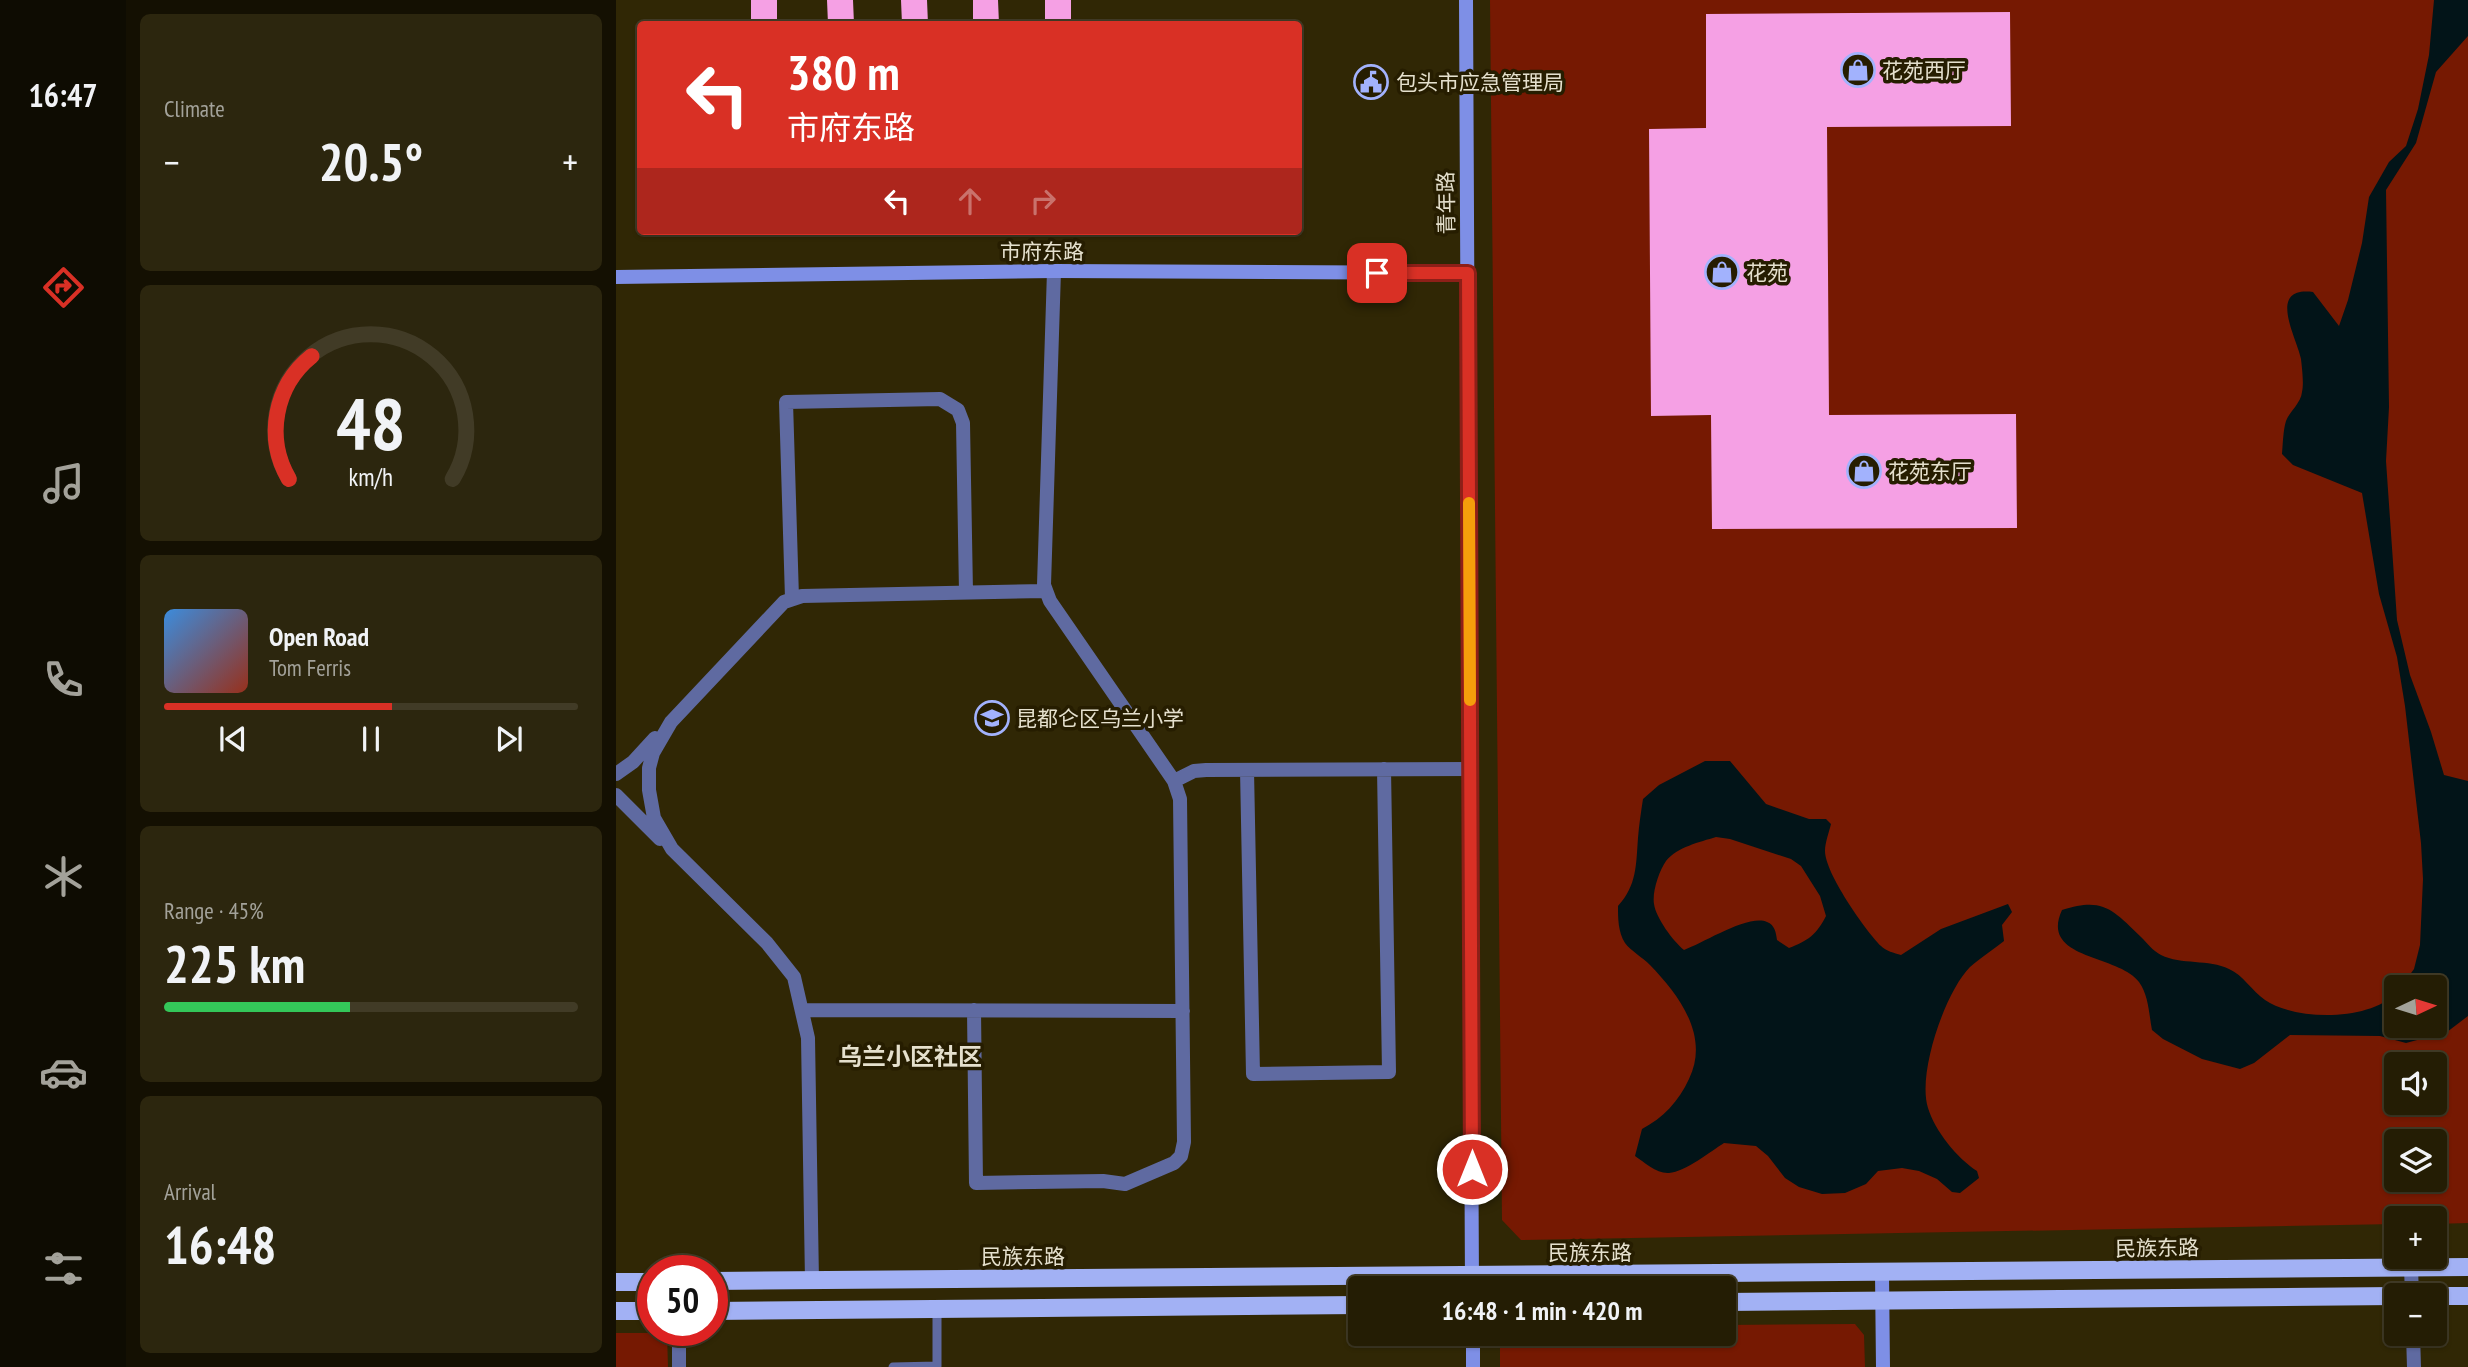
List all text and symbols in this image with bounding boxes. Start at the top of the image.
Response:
text: 380 m [787,40,900,104]
icon: left [672,49,763,140]
shop icon: 花苑西厅 [1839,51,1877,89]
place label: 花苑西厅 [1882,57,1966,84]
public building icon: 包头市应急管理局 [1352,63,1390,101]
place label: 包头市应急管理局 [1396,69,1564,96]
text: 16:47 [28,74,98,116]
text: Climate [164,94,225,123]
text: 市府东路 [787,106,915,148]
text: 20.5° [319,128,423,195]
text: − [164,137,180,186]
text: + [562,137,578,186]
street label: 青年路 [1432,171,1460,235]
icon: left [878,182,916,220]
icon: ahead [951,182,989,220]
icon: right [1024,182,1062,220]
street label: 市府东路 [1000,238,1084,265]
pin [1347,243,1407,303]
shop icon: 花苑 [1703,253,1741,291]
icon: arrive [1358,254,1396,292]
place label: 花苑 [1746,259,1788,286]
icon: directions [39,263,88,312]
text: 48 [336,375,406,469]
shop icon: 花苑东厅 [1845,452,1883,490]
place label: 花苑东厅 [1888,458,1972,485]
icon: music [39,459,88,508]
text: km/h [349,461,393,493]
text: Open Road [269,620,369,653]
text: Tom Ferris [269,653,351,682]
icon: phone [39,655,88,704]
school or university icon: 昆都仑区乌兰小学 [973,699,1011,737]
place label: 昆都仑区乌兰小学 [1016,705,1184,732]
icon: previous [214,720,252,758]
icon: pause [352,720,390,758]
icon: next [490,720,528,758]
icon: climate [39,852,88,901]
text: Range · 45% [164,896,264,925]
text: 225 km [164,930,305,997]
north arrow [2384,975,2446,1038]
map controls [2384,975,2447,1346]
district label: 乌兰小区社区 [838,1041,982,1072]
icon: car [39,1048,88,1097]
button: sound [2384,1052,2447,1115]
button: layers [2384,1129,2447,1192]
position arrow [1435,1132,1509,1206]
text: Arrival [164,1177,216,1206]
button: + [2384,1206,2447,1269]
text: 16:48 [164,1211,276,1278]
street label: 民族东路 [2115,1234,2199,1262]
street label: 民族东路 [1548,1239,1632,1266]
street label: 民族东路 [981,1243,1065,1270]
icon: filters [39,1244,88,1293]
speed limit sign: 50 [637,1255,728,1346]
button: − [2384,1283,2447,1346]
text: 16:48 · 1 min · 420 m [1442,1294,1642,1327]

